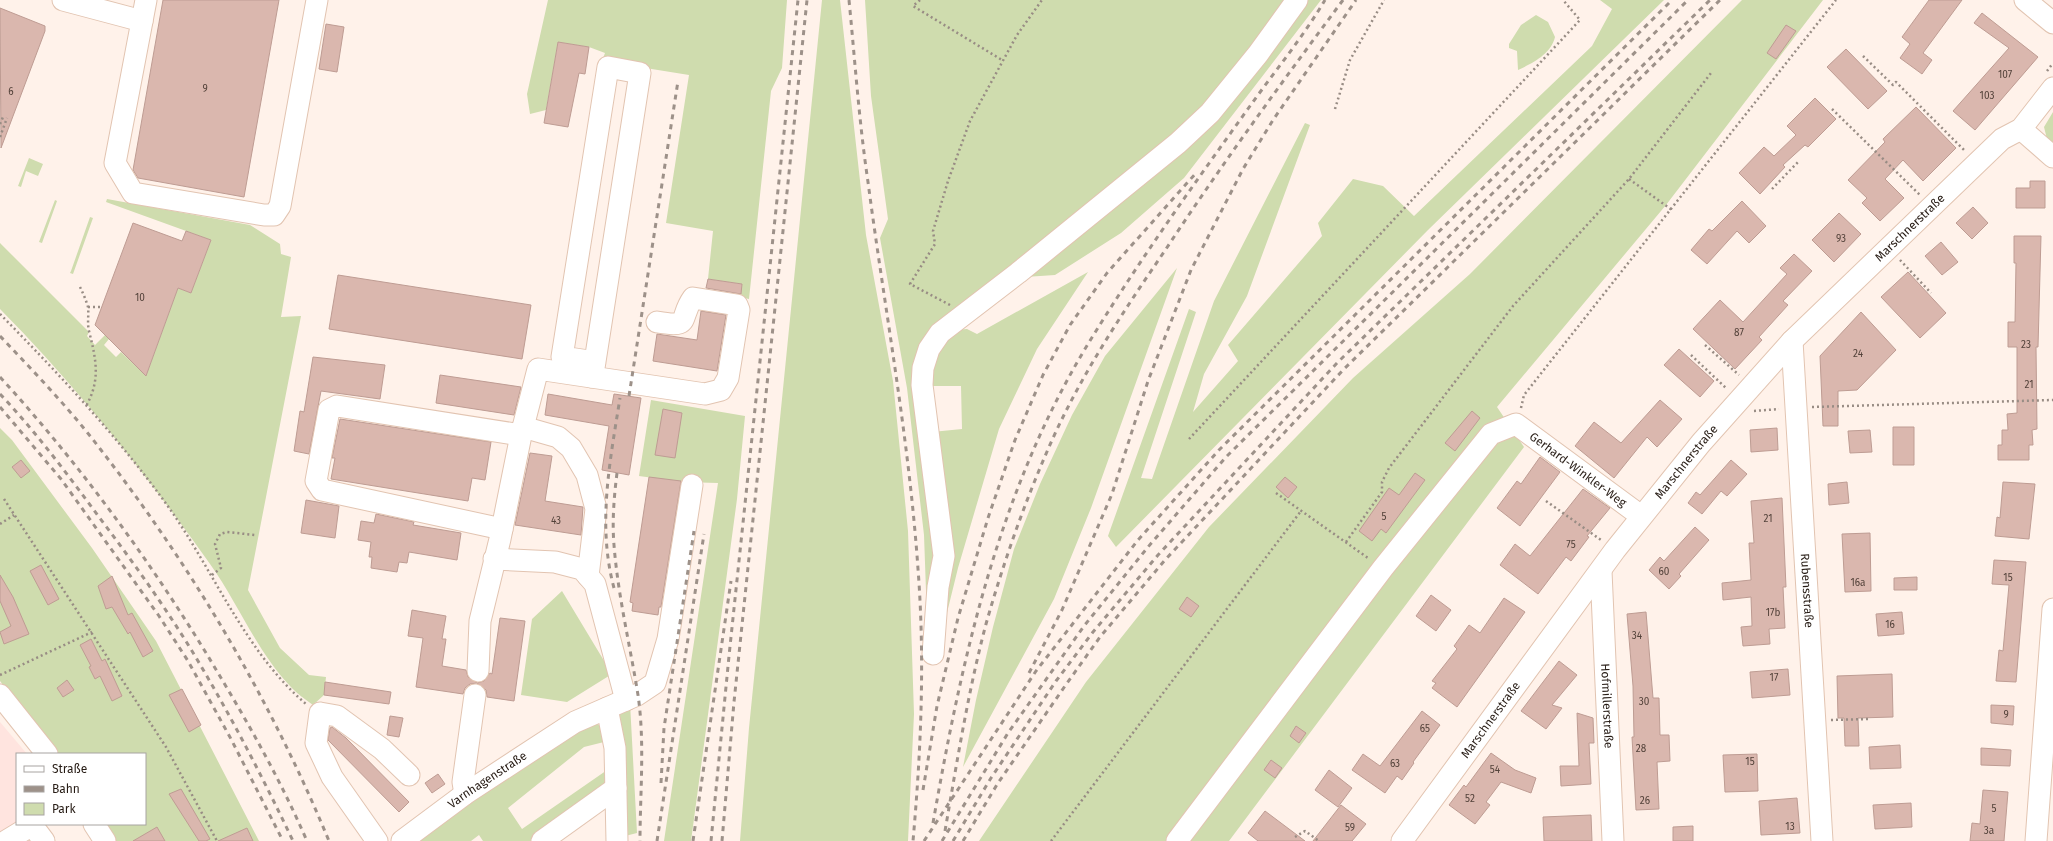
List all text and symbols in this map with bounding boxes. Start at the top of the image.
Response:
house number: 107 [1998,69,2013,81]
house number: 9 [202,83,208,95]
house number: 6 [8,86,14,98]
house number: 103 [1980,90,1994,102]
street label: Marschnerstraße [1872,191,1947,264]
house number: 93 [1836,233,1846,245]
house number: 10 [135,292,145,304]
house number: 87 [1734,327,1744,339]
house number: 23 [2021,339,2031,351]
house number: 24 [1853,348,1864,360]
house number: 21 [2024,379,2034,391]
street label: Marschnerstraße [1652,422,1721,502]
street label: Gerhard-Winkler-Weg [1527,429,1630,510]
house number: 5 [1381,511,1387,523]
house number: 21 [1763,513,1773,525]
house number: 43 [551,515,561,527]
house number: 75 [1566,539,1576,551]
street label: Rubensstraße [1798,553,1816,628]
house number: 60 [1659,566,1670,578]
house number: 15 [2003,572,2013,584]
house number: 16a [1850,577,1866,589]
house number: 17b [1766,607,1780,619]
house number: 16 [1885,619,1895,631]
house number: 34 [1632,630,1643,642]
street label: Hofmillerstraße [1598,663,1616,749]
house number: 17 [1770,672,1779,684]
street label: Marschnerstraße [1458,679,1523,761]
house number: 30 [1639,696,1650,708]
house number: 9 [2003,709,2009,721]
house number: 65 [1420,723,1430,735]
house number: 28 [1636,743,1647,755]
street label: Varnhagenstraße [445,749,529,811]
legend [16,753,146,825]
house number: 15 [1745,756,1755,768]
house number: 63 [1390,758,1400,770]
text: Straße [52,762,87,776]
house number: 54 [1490,764,1501,776]
text: Bahn [52,782,80,796]
house number: 52 [1465,793,1475,805]
house number: 26 [1640,795,1650,807]
text: Park [52,802,76,816]
house number: 5 [1991,803,1997,815]
house number: 13 [1785,821,1795,833]
house number: 59 [1345,822,1355,834]
house number: 3a [1984,825,1994,837]

